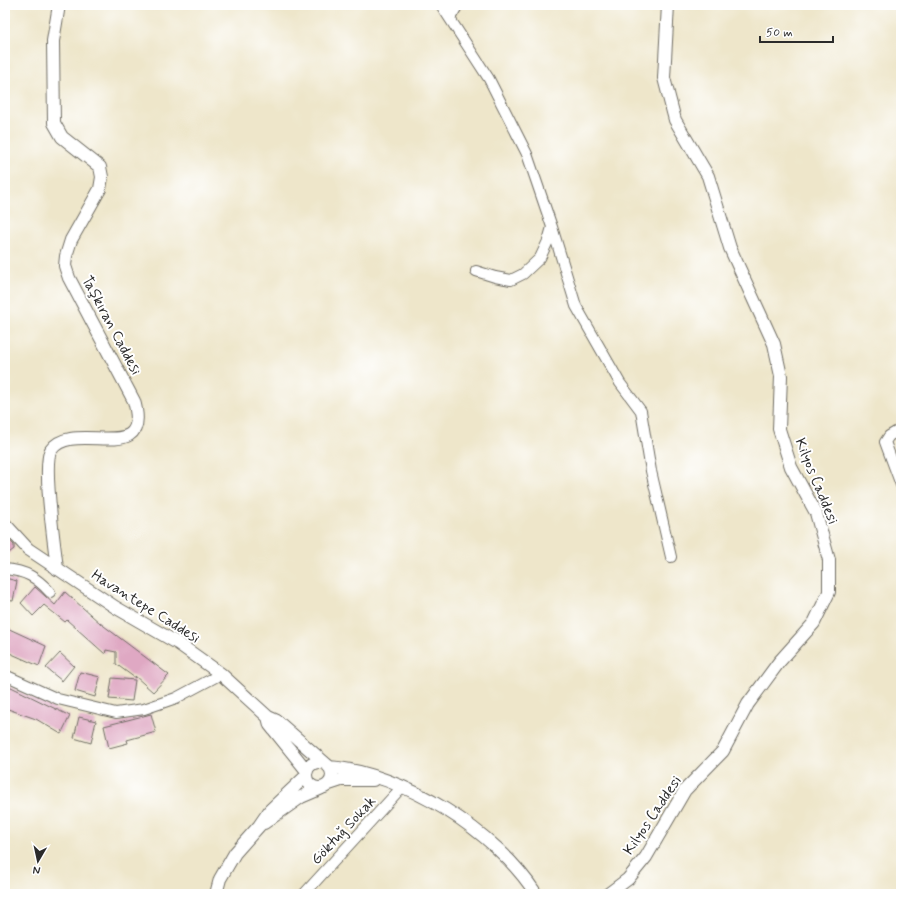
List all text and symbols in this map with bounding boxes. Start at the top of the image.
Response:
scale bar [760,18,833,44]
text: 50 m [766,25,793,41]
street label: Taşkıran Caddesi [77,272,146,379]
street label: Kilyos Caddesi [790,435,842,527]
street label: Havantepe Caddesi [87,565,204,648]
street label: Kilyos Caddesi [619,772,687,859]
street label: Göktuğ Sokak [307,792,381,869]
north arrow [18,841,58,881]
text: N [32,862,41,877]

